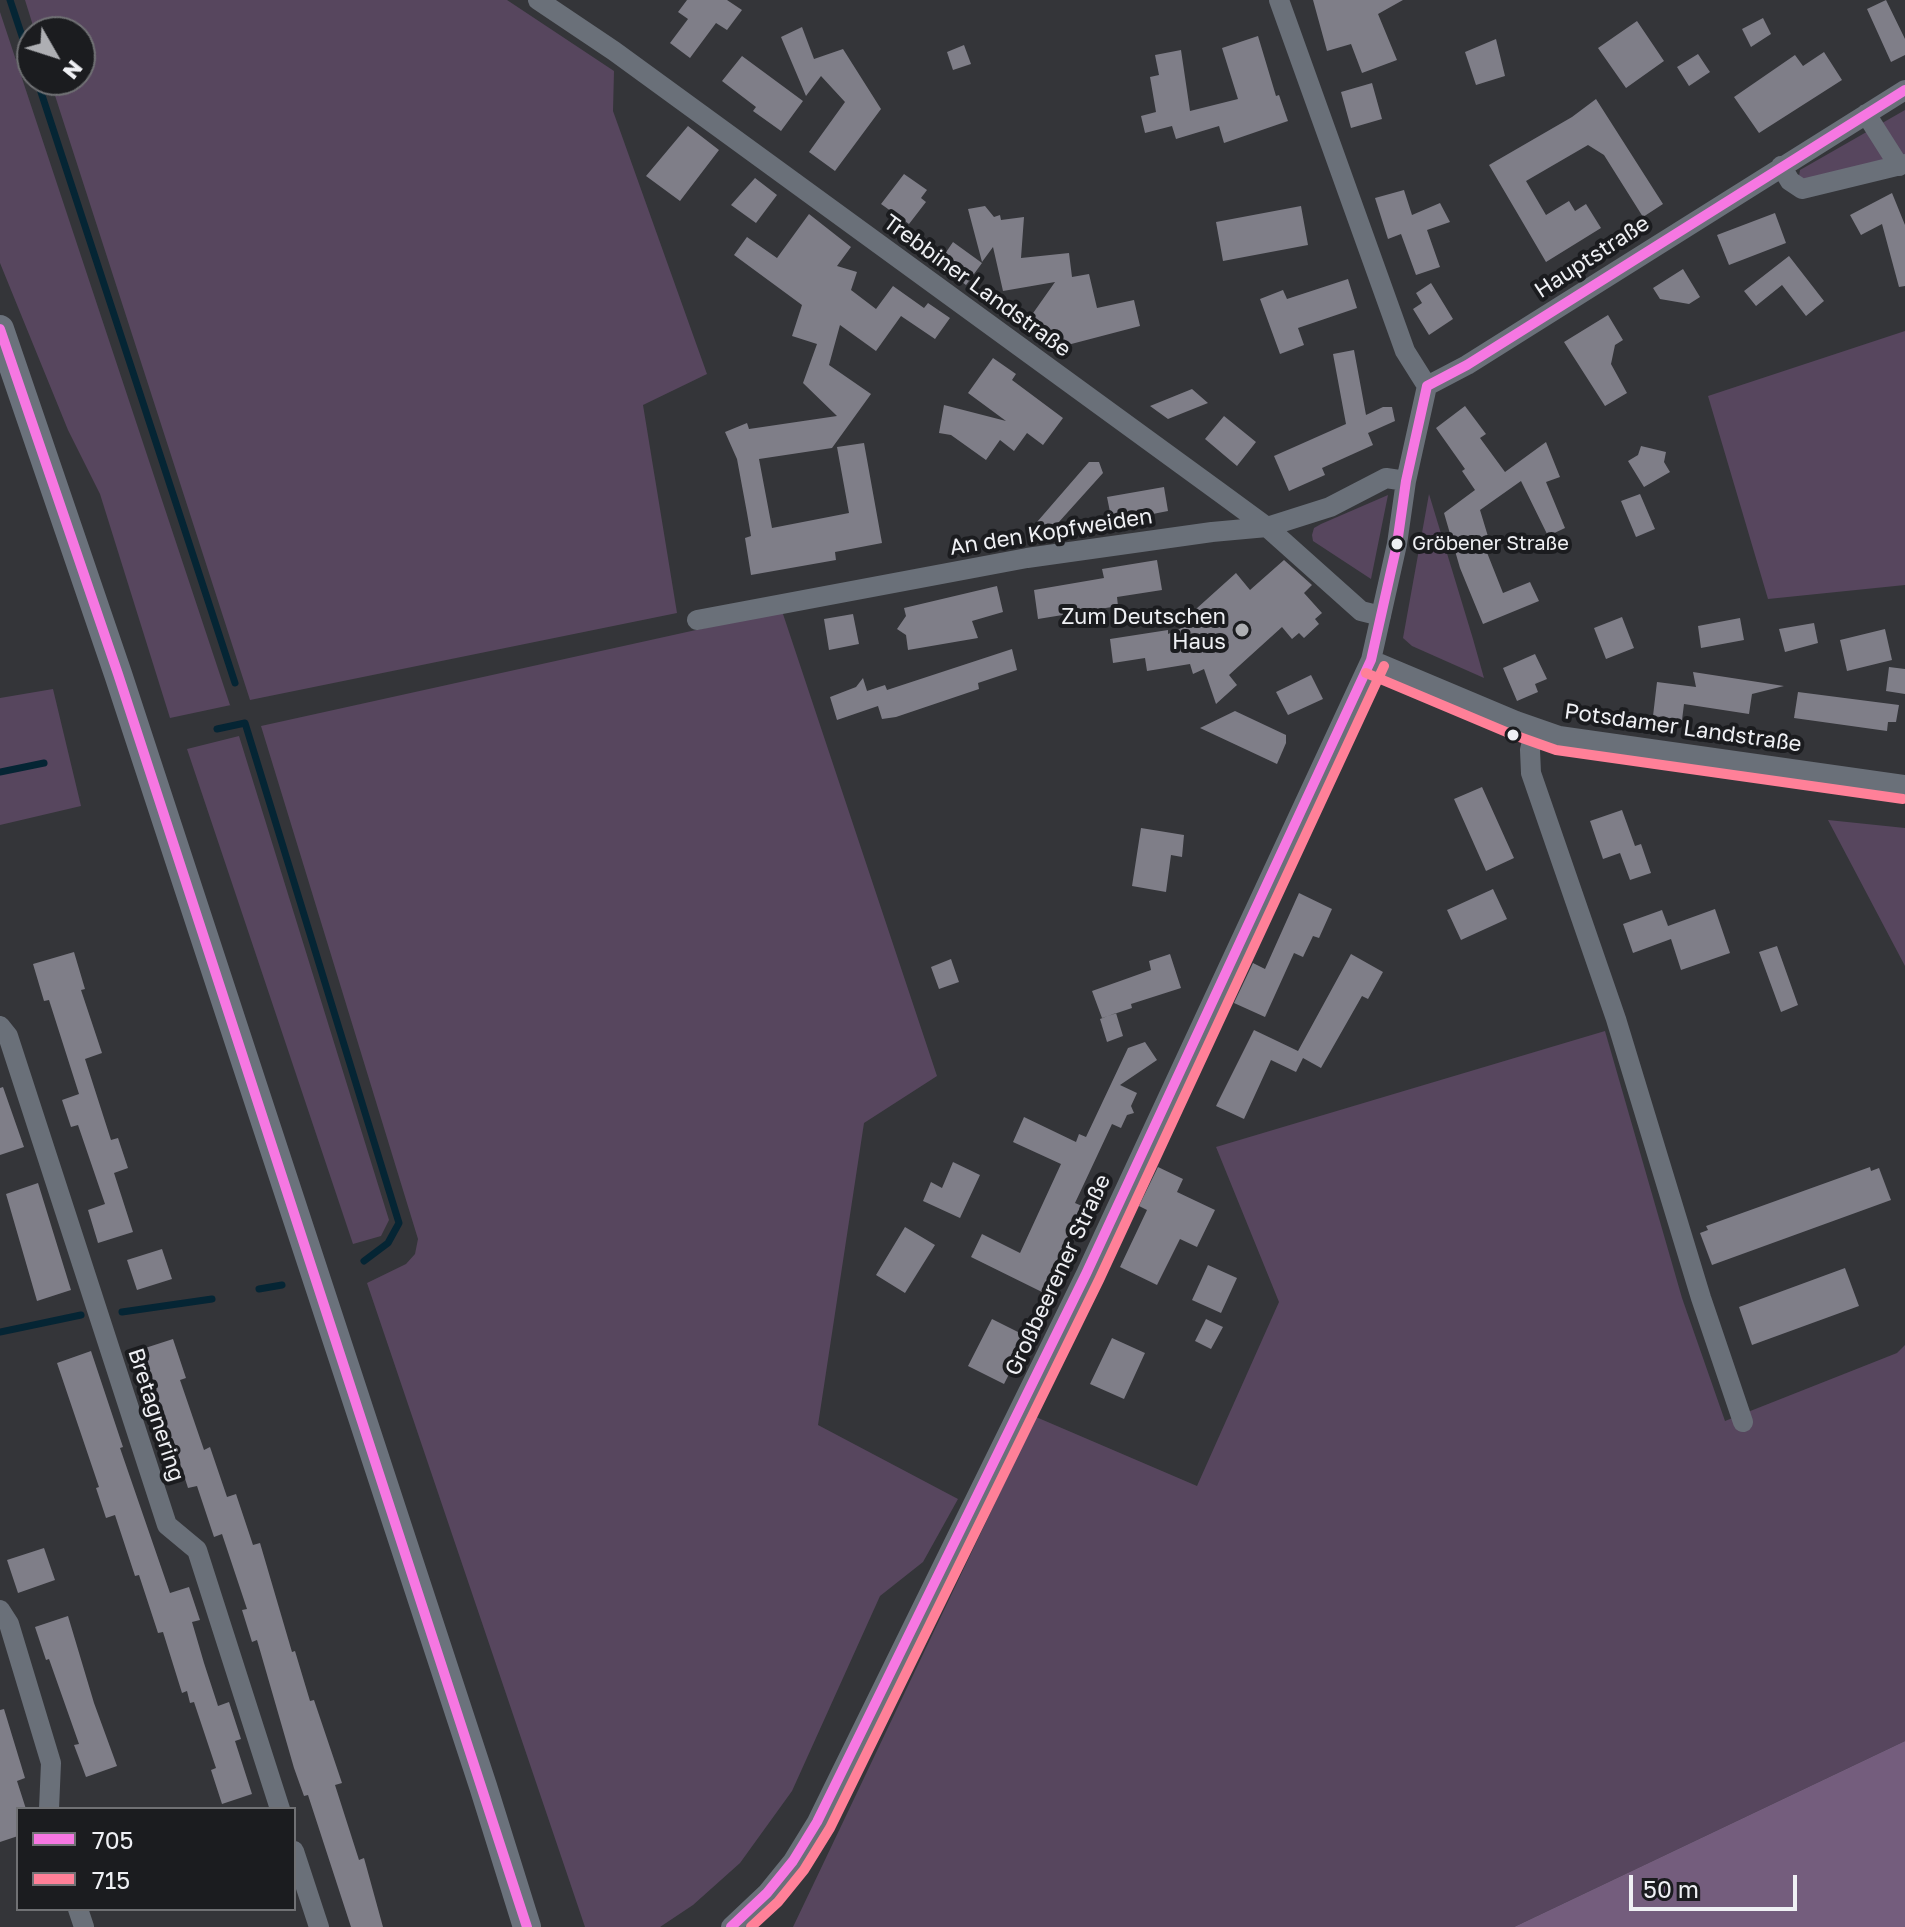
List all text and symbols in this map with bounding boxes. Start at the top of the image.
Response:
north arrow [16,16,96,96]
text: N [58,55,89,85]
street label: Trebbiner Landstraße [878,209,1076,363]
street label: Hauptstraße [1530,210,1654,304]
street label: An den Kopfweiden [948,503,1154,561]
place label: Gröbener Straße [1412,532,1569,556]
marker: Gröbener Straße [1389,536,1405,552]
place label: Zum Deutschen Haus [1061,604,1226,656]
marker: Zum Deutschen Haus [1233,621,1251,639]
street label: Potsdamer Landstraße [1563,698,1803,758]
unlabelled marker [1505,727,1521,743]
street label: Großbeerener Straße [1000,1170,1116,1380]
street label: Bretagnering [122,1345,190,1485]
legend [16,1807,296,1911]
text: 705 [92,1825,134,1854]
scale bar [1633,1859,1801,1909]
text: 715 [92,1865,130,1894]
text: 50 m [1643,1874,1699,1903]

